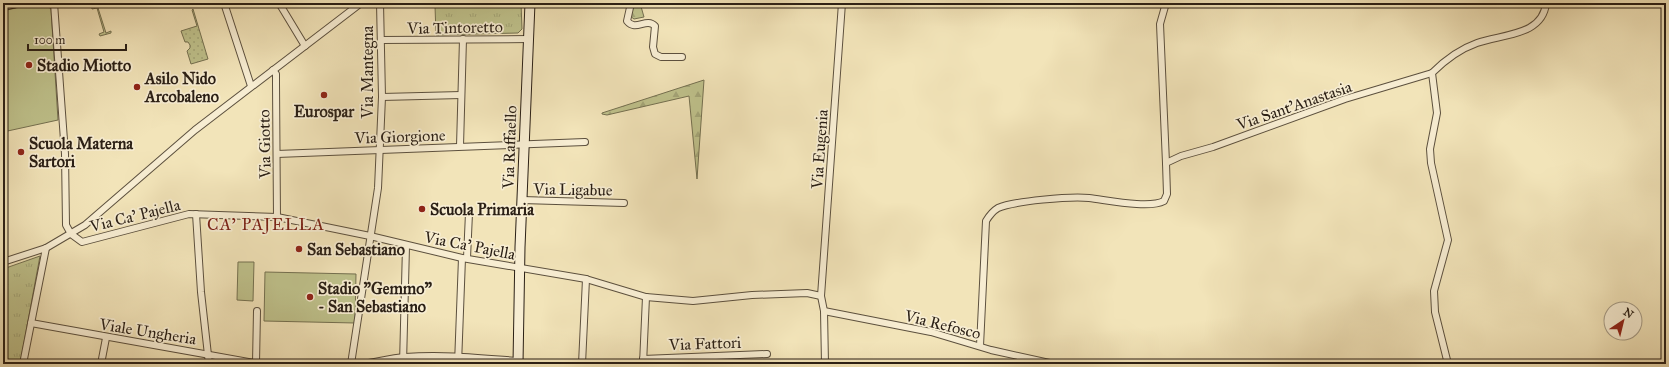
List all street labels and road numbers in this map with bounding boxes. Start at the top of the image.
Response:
street label: Via Tintoretto [406,17,503,38]
street label: Via Mantegna [358,25,378,119]
street label: Via Sant'Anastasia [1233,77,1355,134]
street label: Via Raffaello [499,105,520,190]
street label: Via Eugenia [807,108,833,190]
street label: Via Giotto [254,109,275,180]
street label: Via Giorgione [353,125,446,149]
street label: Via Ligabue [532,179,613,201]
street label: Via Ca' Pajella [87,195,182,236]
street label: Via Ca' Pajella [422,227,517,264]
street label: Via Refosco [902,306,983,343]
street label: Viale Ungheria [97,314,198,350]
street label: Via Fattori [667,333,742,354]

